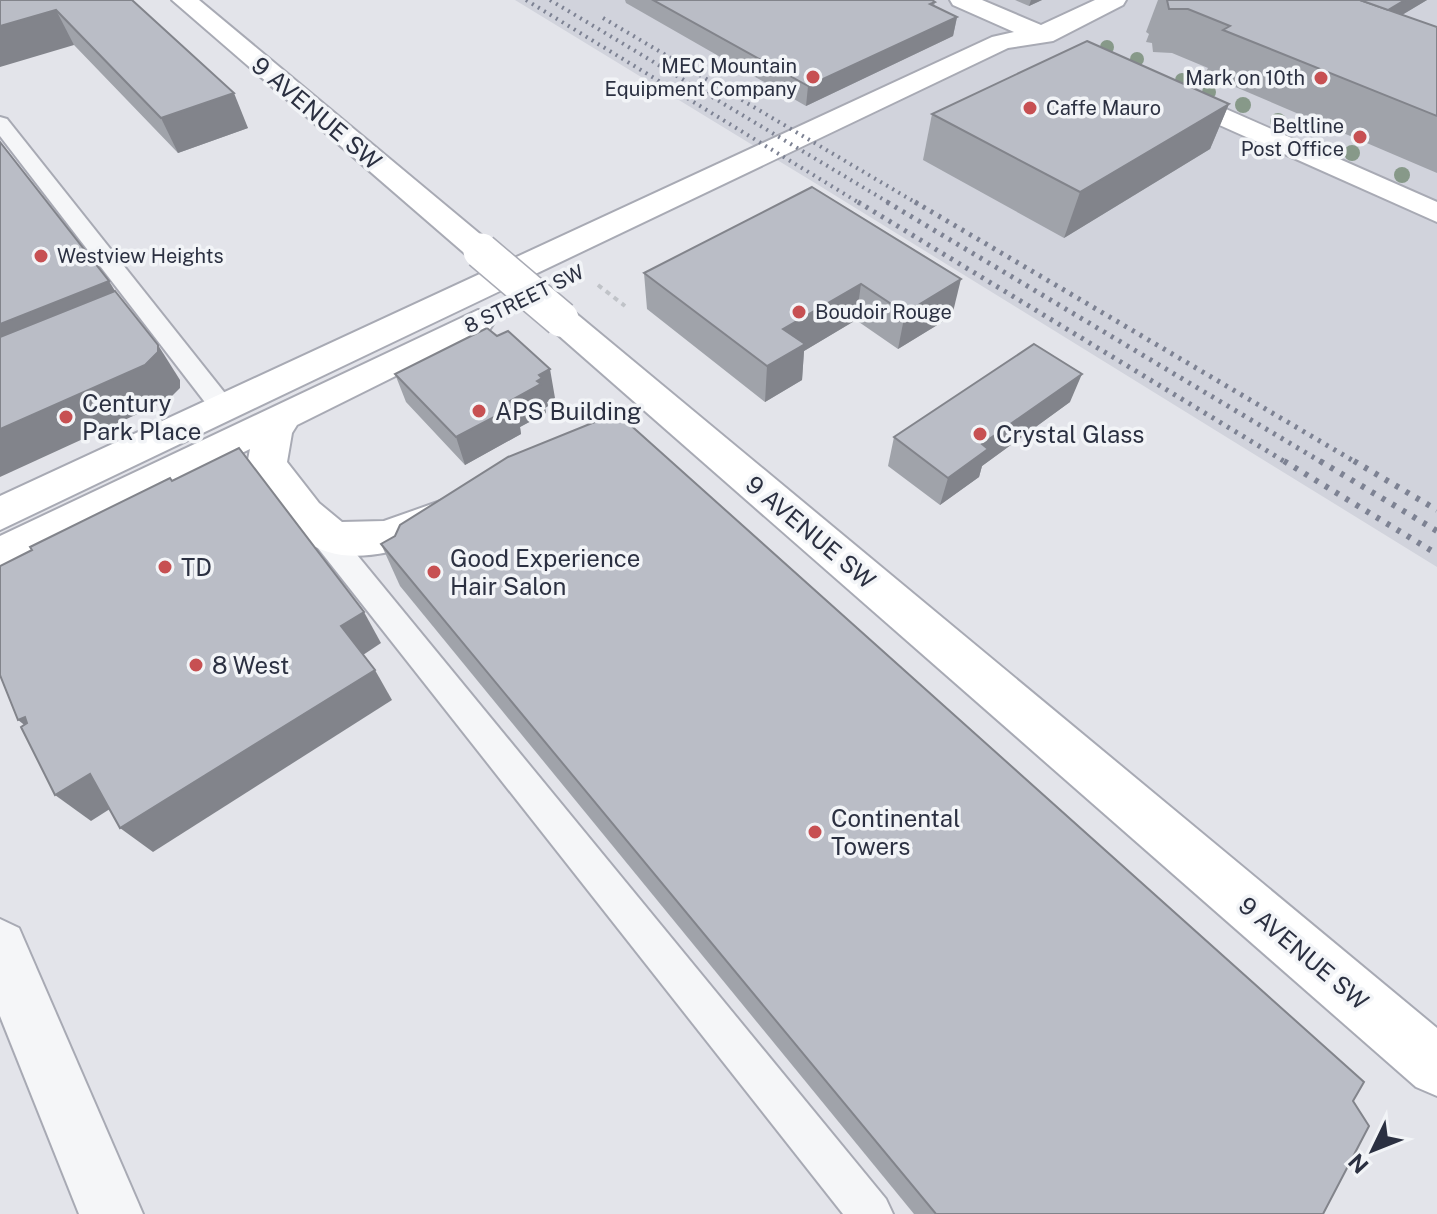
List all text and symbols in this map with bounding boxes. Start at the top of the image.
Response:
street label: 9 AVENUE SW [247,51,387,175]
place label: MEC Mountain Equipment Company [605,54,797,101]
place label: Mark on 10th [1185,66,1305,90]
marker: MEC Mountain Equipment Company [804,68,822,86]
marker: Mark on 10th [1312,69,1330,87]
place label: Caffe Mauro [1046,96,1161,120]
marker: Caffe Mauro [1021,99,1039,117]
place label: Beltline Post Office [1241,114,1344,161]
marker: Beltline Post Office [1351,128,1369,146]
place label: Westview Heights [57,244,224,268]
marker: Westview Heights [32,247,50,265]
street label: 8 STREET SW [460,260,588,338]
place label: Boudoir Rouge [815,300,952,324]
marker: Boudoir Rouge [790,303,808,321]
place label: Century Park Place [82,389,201,445]
place label: APS Building [495,397,642,425]
marker: APS Building [470,402,488,420]
marker: Century Park Place [57,408,75,426]
place label: Crystal Glass [996,420,1144,448]
marker: Crystal Glass [971,425,989,443]
street label: 9 AVENUE SW [741,470,881,594]
place label: Good Experience Hair Salon [450,544,640,600]
place label: TD [181,553,212,581]
marker: TD [156,558,174,576]
marker: Good Experience Hair Salon [425,563,443,581]
place label: 8 West [212,651,289,679]
marker: 8 West [187,656,205,674]
place label: Continental Towers [831,804,960,860]
marker: Continental Towers [806,823,824,841]
street label: 9 AVENUE SW [1234,891,1374,1015]
north arrow [1333,1110,1413,1190]
text: N [1343,1148,1374,1179]

